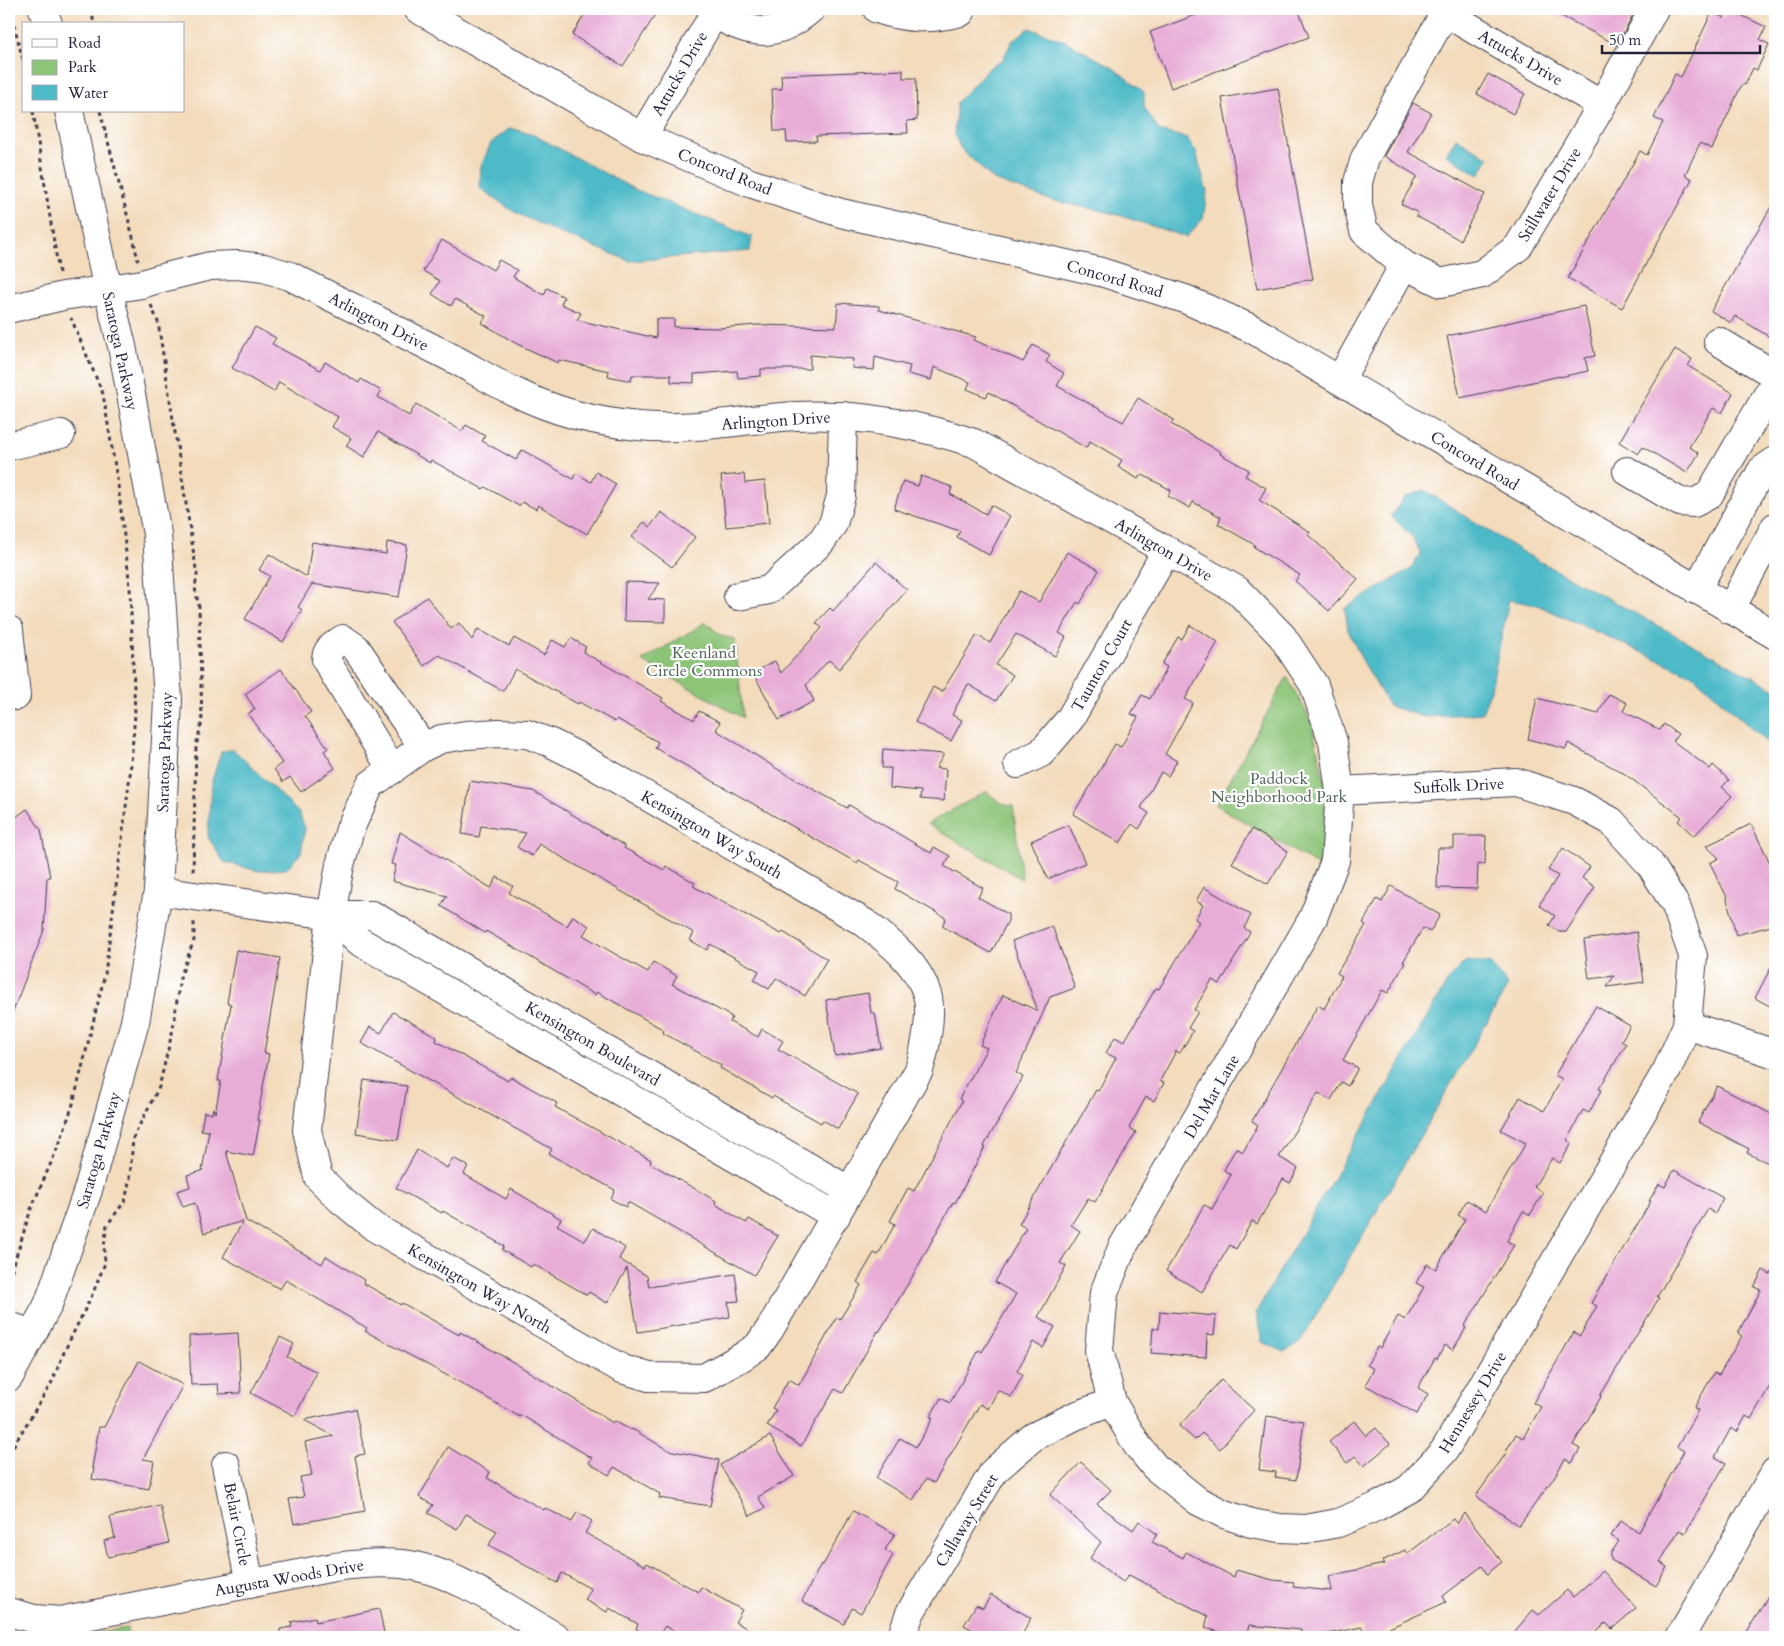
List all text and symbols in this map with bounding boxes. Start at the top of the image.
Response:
legend [22,22,185,112]
scale bar [1602,22,1759,54]
street label: Attucks Drive [1474,25,1567,91]
street label: Attucks Drive [647,27,713,120]
text: 50 m [1609,30,1641,50]
text: Road [68,33,101,53]
text: Park [68,57,97,77]
text: Water [67,83,109,103]
street label: Concord Road [674,143,775,201]
street label: Stillwater Drive [1513,143,1587,246]
street label: Concord Road [1064,255,1166,303]
street label: Arlington Drive [325,287,432,357]
street label: Saratoga Parkway [97,290,143,413]
street label: Arlington Drive [721,406,832,436]
street label: Concord Road [1426,426,1523,496]
street label: Arlington Drive [1111,513,1216,587]
street label: Taunton Court [1066,615,1137,716]
park label: Keenland Circle Commons [646,642,762,682]
street label: Saratoga Parkway [152,691,178,813]
park label: Paddock Neighborhood Park [1211,768,1347,808]
street label: Suffolk Drive [1413,773,1505,799]
street label: Kensington Way South [637,785,786,884]
street label: Kensington Boulevard [521,996,664,1092]
street label: Del Mar Lane [1179,1050,1245,1143]
street label: Saratoga Parkway [72,1089,126,1211]
street label: Kensington Way North [404,1239,556,1339]
street label: Hennessey Drive [1434,1347,1512,1458]
street label: Callaway Street [930,1470,1003,1571]
street label: Belair Circle [218,1480,256,1568]
street label: Augusta Woods Drive [213,1554,366,1602]

